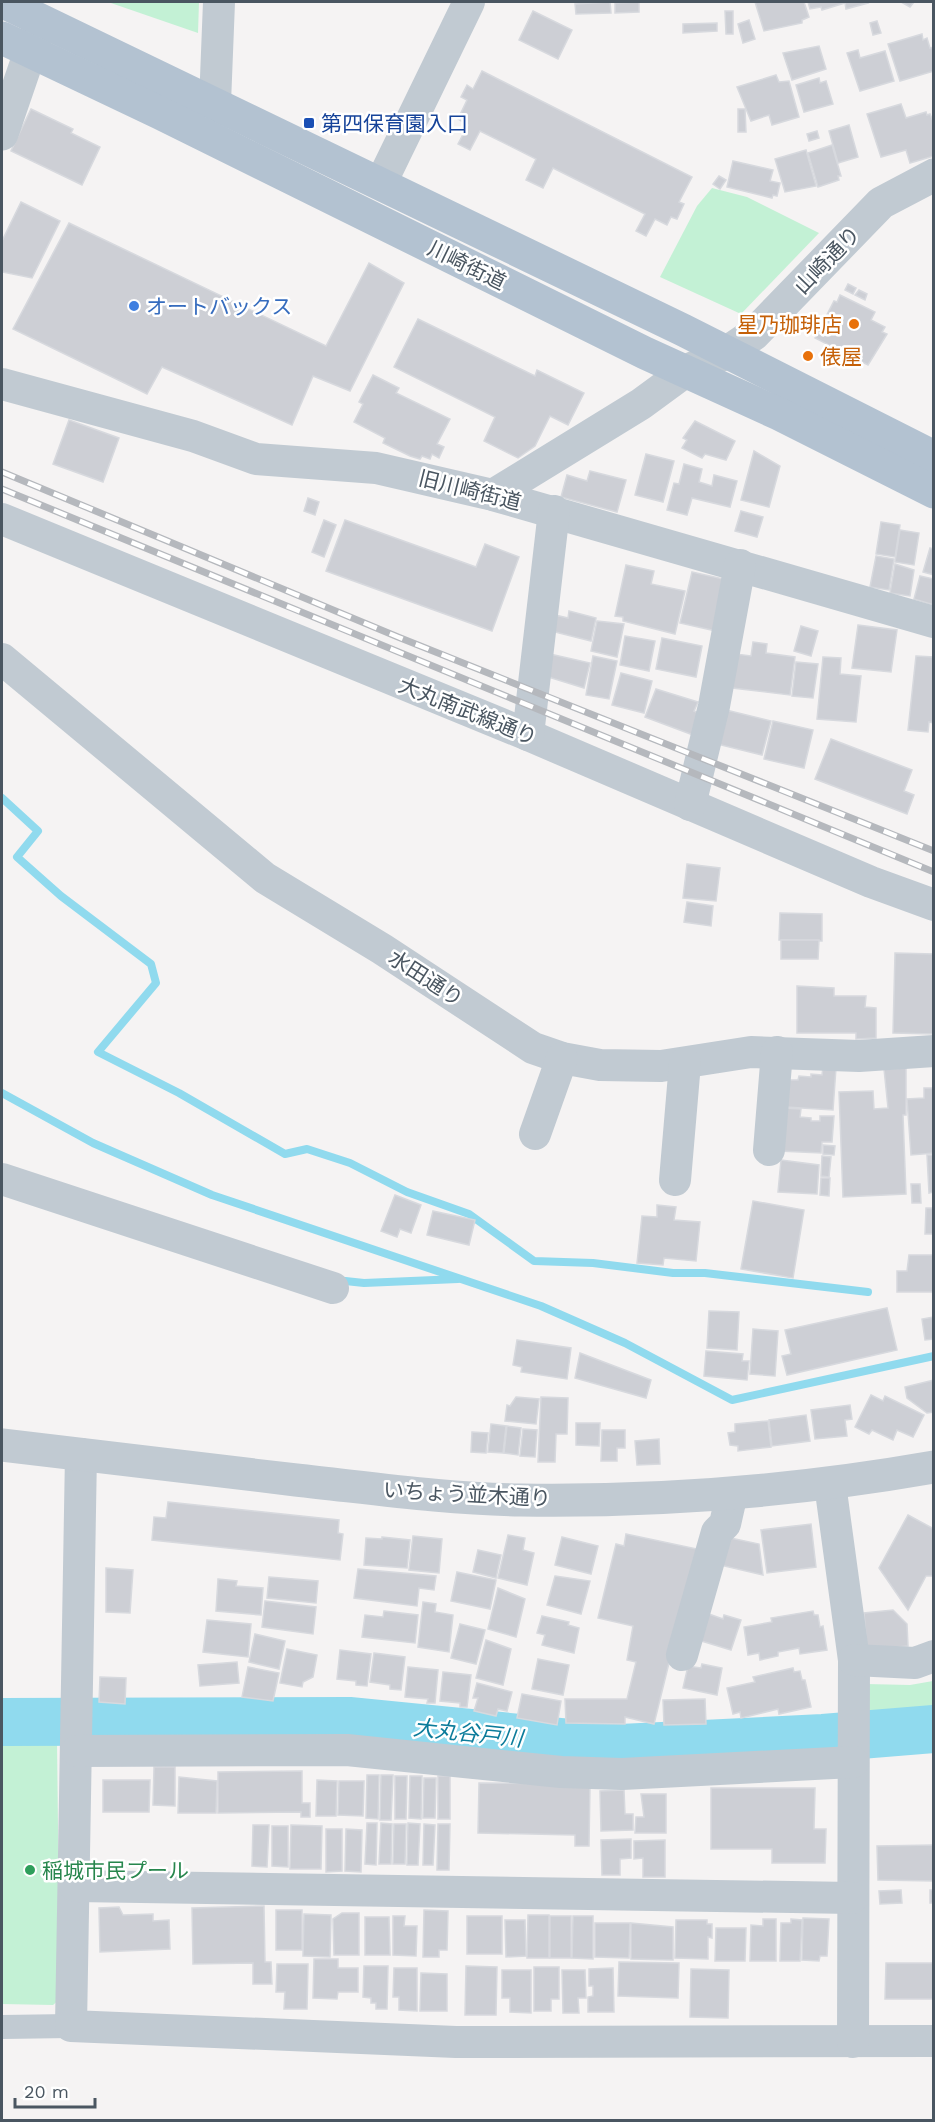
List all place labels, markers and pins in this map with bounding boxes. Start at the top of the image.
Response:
place label: 第四保育園入口 [321,111,468,136]
marker: 第四保育園入口 [302,116,316,130]
place label: オートバックス [146,294,292,319]
marker: オートバックス [127,299,141,313]
place label: 星乃珈琲店 [737,312,842,337]
marker: 星乃珈琲店 [847,317,861,331]
place label: 俵屋 [820,344,862,369]
marker: 俵屋 [801,349,815,363]
place label: 稲城市民プール [42,1858,189,1883]
marker: 稲城市民プール [23,1863,37,1877]

